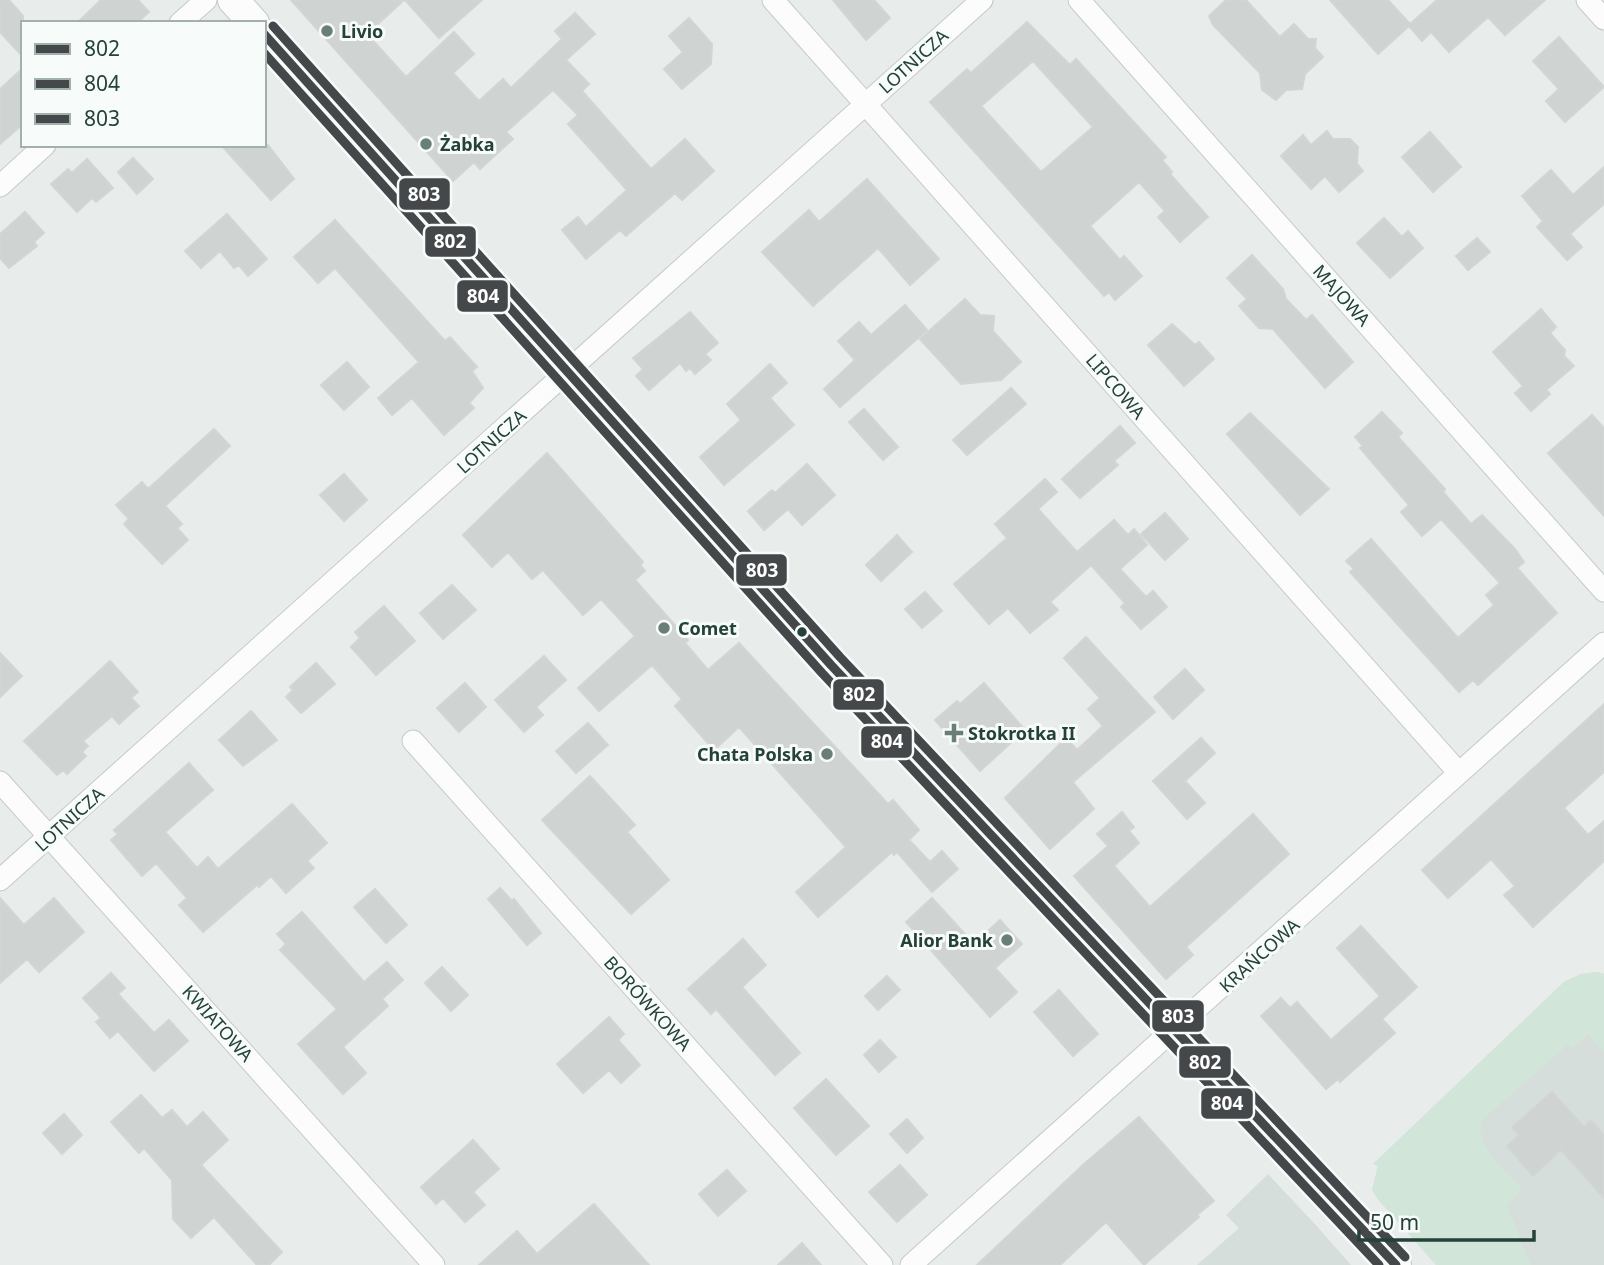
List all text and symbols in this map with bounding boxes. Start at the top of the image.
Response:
place label: Livio [341,19,383,43]
legend [21,21,266,147]
marker: Livio [319,23,335,39]
street label: LOTNICZA [873,23,953,99]
text: 802 [84,34,120,62]
text: 804 [84,69,120,97]
text: 803 [84,104,120,132]
place label: Żabka [440,132,495,156]
marker: Żabka [418,136,434,152]
line badge: 803 [398,177,451,211]
text: 803 [408,181,440,207]
line badge: 802 [424,225,477,258]
text: 802 [434,228,466,254]
street label: MAJOWA [1308,259,1376,331]
line badge: 804 [456,279,509,313]
text: 804 [467,283,499,309]
street label: LIPCOWA [1081,348,1151,424]
street label: LOTNICZA [451,403,531,479]
line badge: 803 [735,553,788,587]
text: 803 [746,557,778,583]
place label: Comet [678,616,737,640]
marker: Comet [656,620,672,636]
unlabelled marker [795,625,809,639]
line badge: 802 [832,678,885,711]
text: 802 [843,681,875,707]
place label: Stokrotka II [968,721,1076,745]
line badge: 804 [860,725,913,759]
marker: Stokrotka II [946,725,962,741]
text: 804 [871,728,903,754]
place label: Chata Polska [697,742,813,766]
marker: Chata Polska [819,746,835,762]
street label: LOTNICZA [29,781,109,857]
street label: KRAŃCOWA [1214,912,1305,997]
place label: Alior Bank [900,928,994,952]
marker: Alior Bank [999,932,1015,948]
street label: BORÓWKOWA [599,950,697,1056]
street label: KWIATOWA [177,980,259,1067]
line badge: 803 [1151,999,1205,1033]
text: 803 [1162,1003,1194,1029]
line badge: 802 [1178,1045,1232,1079]
text: 802 [1189,1049,1221,1075]
line badge: 804 [1200,1087,1254,1120]
text: 804 [1211,1090,1243,1116]
scale bar [1359,1198,1534,1242]
text: 50 m [1370,1208,1419,1236]

